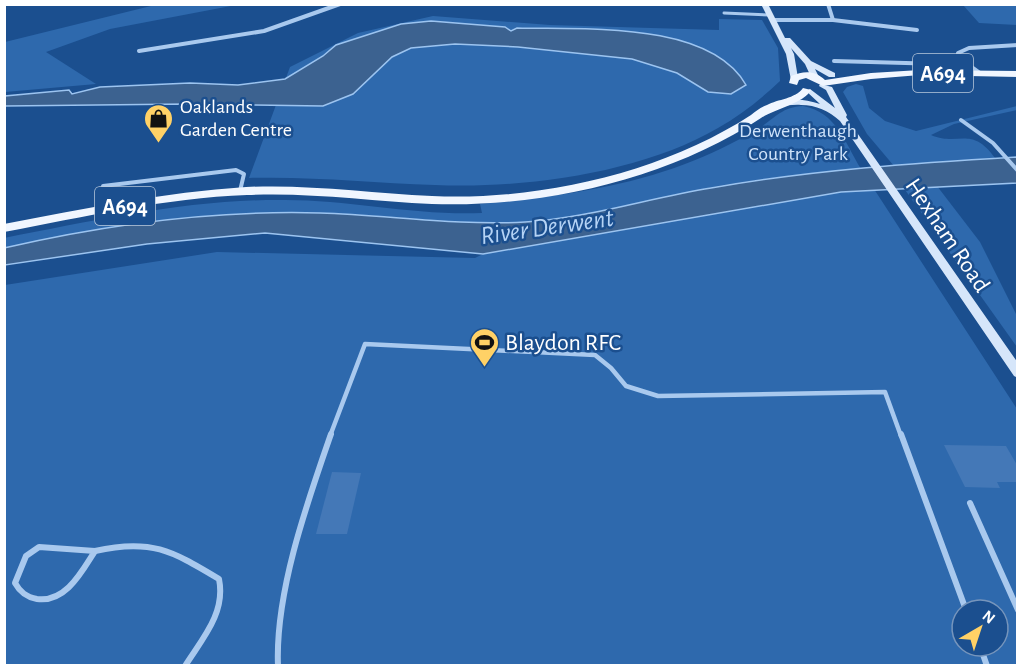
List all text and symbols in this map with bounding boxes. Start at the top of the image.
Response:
road number: A694 [913,54,973,92]
place label: Oaklands Garden Centre [180,97,292,140]
shop icon: Oaklands Garden Centre [143,102,175,144]
park label: Derwenthaugh Country Park [739,121,857,164]
street label: Hexham Road [900,174,994,297]
road number: A694 [95,187,155,225]
water label: River Derwent [479,205,616,249]
sports icon: Blaydon RFC [468,326,500,368]
place label: Blaydon RFC [505,331,621,355]
north arrow [950,598,1010,658]
text: N [979,607,998,627]

